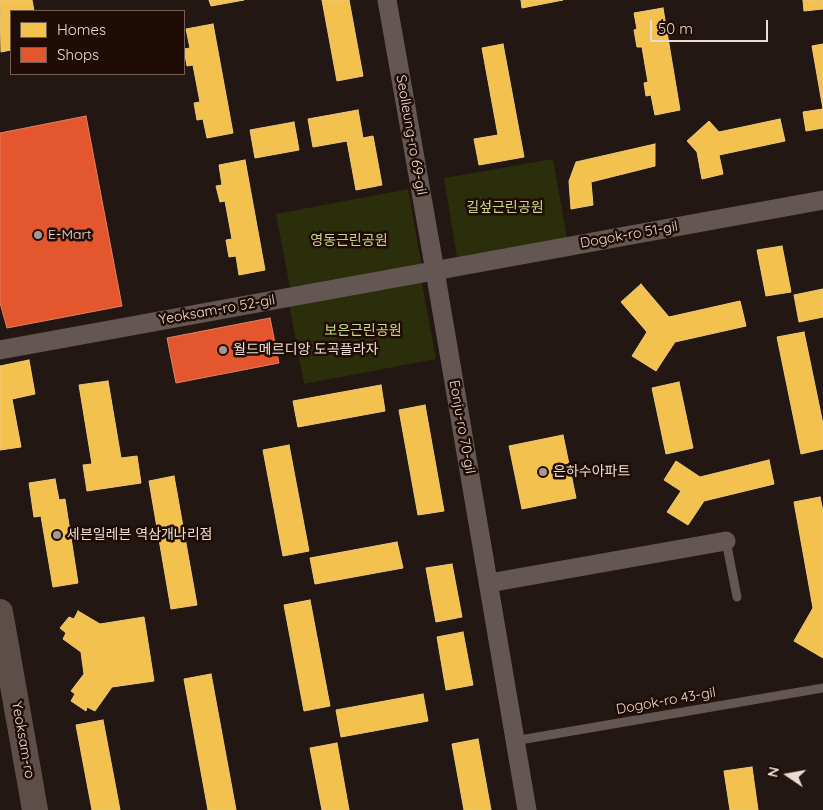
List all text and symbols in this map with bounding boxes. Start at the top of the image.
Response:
legend [10,10,185,75]
scale bar [653,10,770,42]
text: 50 m [658,19,693,38]
text: Homes [57,20,106,39]
text: Shops [57,45,99,64]
street label: Seolleung-ro 69-gil [392,74,430,196]
park label: 길섶근린공원 [466,200,544,216]
street label: Dogok-ro 51-gil [579,218,679,252]
place label: E-Mart [48,227,92,243]
marker: E-Mart [32,229,44,241]
park label: 영동근린공원 [310,233,388,249]
street label: Yeoksam-ro 52-gil [158,292,276,328]
park label: 보은근린공원 [324,323,402,339]
place label: 월드메르디앙 도곡플라자 [233,342,379,358]
marker: 월드메르디앙 도곡플라자 [217,344,229,356]
street label: Eonju-ro 70-gil [445,379,479,475]
place label: 은하수아파트 [553,464,630,480]
marker: 은하수아파트 [537,466,549,478]
place label: 세븐일레븐 역삼개나리점 [67,527,213,543]
marker: 세븐일레븐 역삼개나리점 [51,529,63,541]
street label: Dogok-ro 43-gil [615,684,717,718]
street label: Yeoksam-ro [8,700,38,780]
north arrow [763,750,813,800]
text: N [763,765,783,779]

